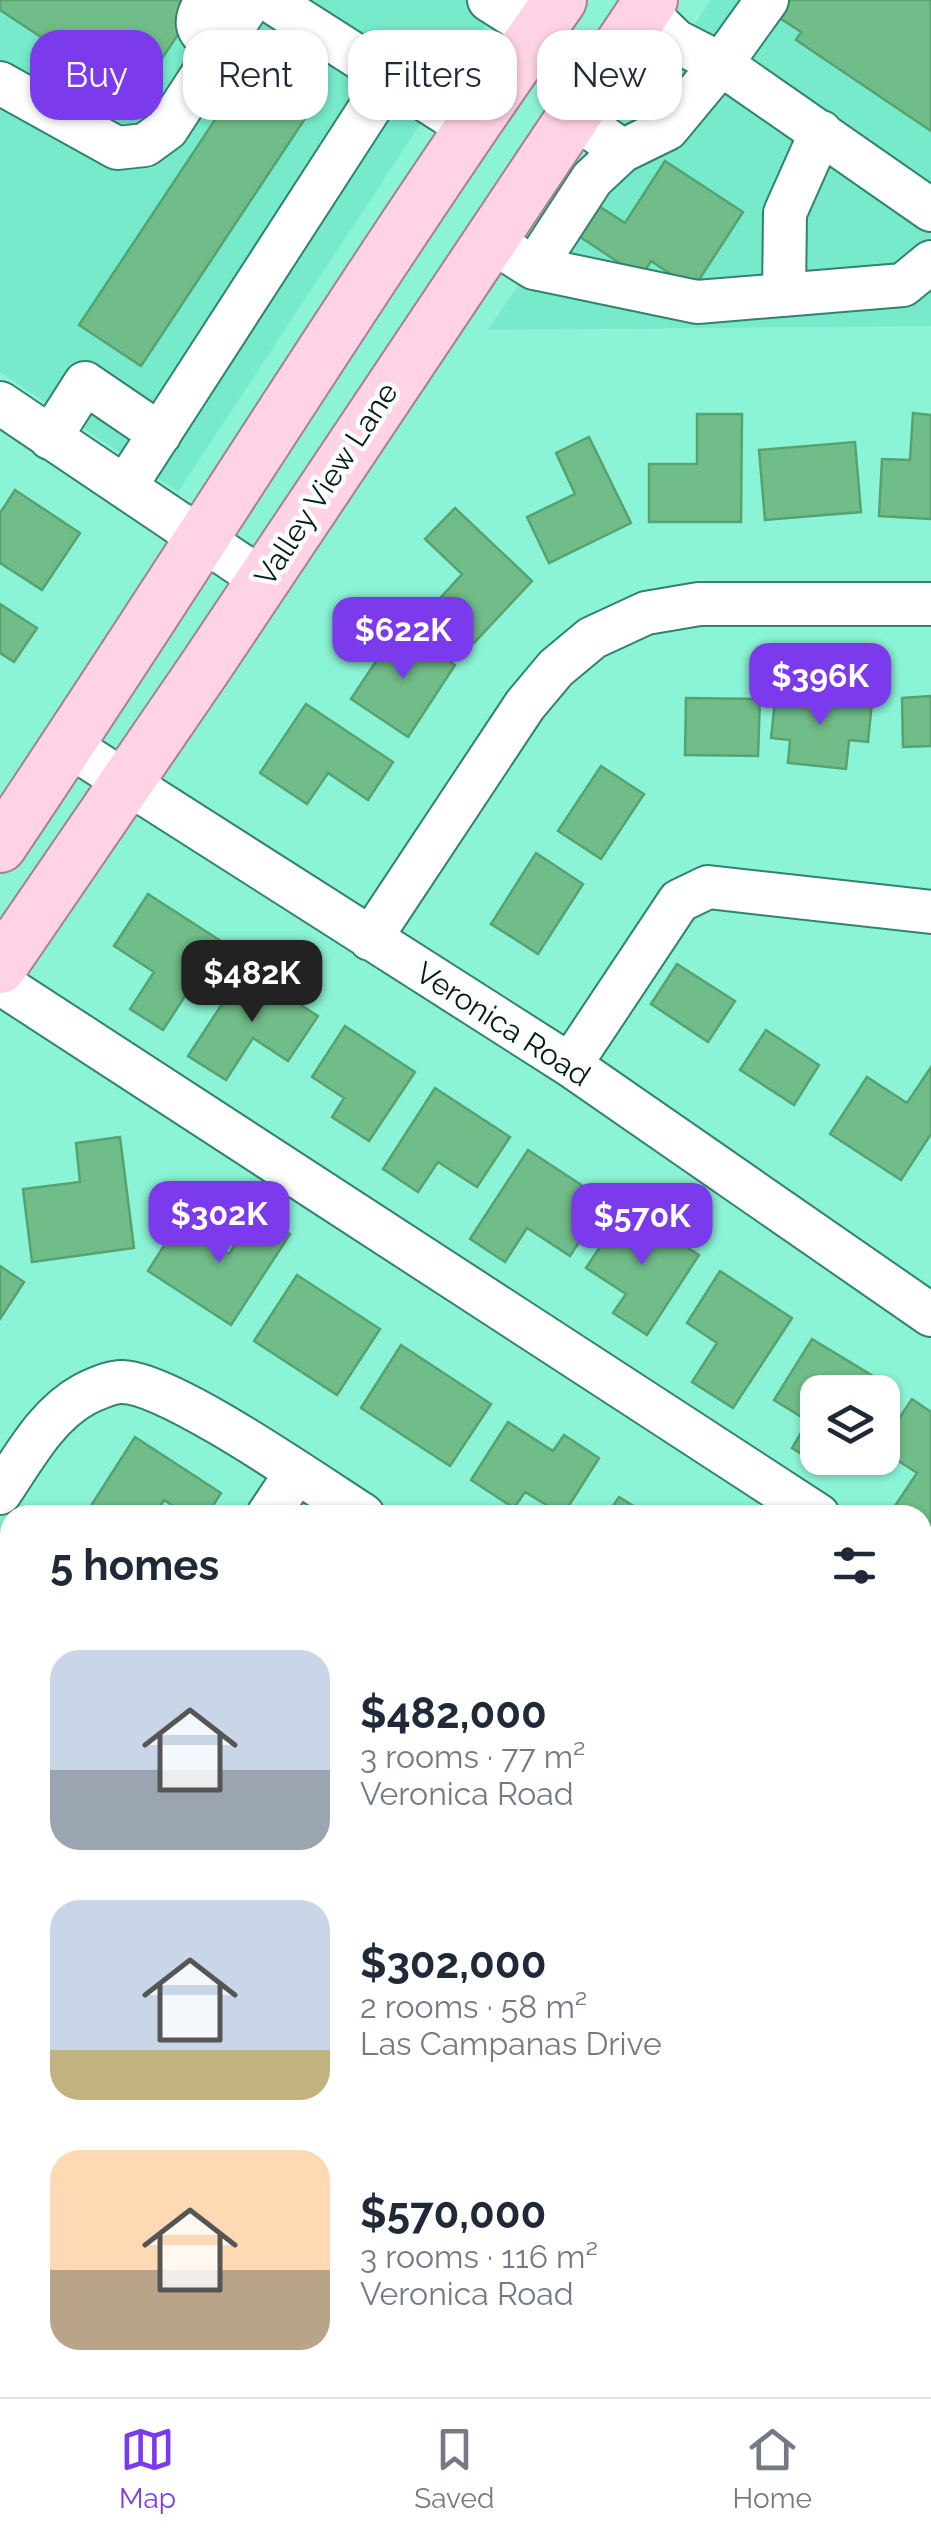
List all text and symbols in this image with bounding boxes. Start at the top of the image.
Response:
chip: Buy [30,30,163,120]
chip: Rent [183,30,328,120]
chip: Filters [348,30,517,120]
chip: New [537,30,682,120]
street label: Valley View Lane [247,376,405,592]
pin: $622K [333,597,473,682]
text: $622K [354,611,452,648]
pin: $396K [750,643,890,728]
text: $396K [771,657,869,694]
pin: $482K [182,940,322,1025]
text: $482K [203,954,301,991]
street label: Veronica Road [409,955,597,1093]
pin: $302K [149,1181,289,1266]
pin: $570K [572,1183,712,1268]
text: $302K [170,1195,268,1232]
text: $570K [593,1197,691,1234]
map controls [800,1375,900,1475]
button: layers [800,1375,900,1475]
icon: filters [827,1538,882,1593]
text: 5 homes [50,1541,219,1590]
text: $482,000 [360,1689,547,1738]
icon: home [130,1690,250,1810]
text: 3 rooms · 77 m² [360,1738,586,1775]
text: Veronica Road [360,1775,574,1812]
text: $302,000 [360,1939,546,1988]
icon: home [130,1940,250,2060]
text: 2 rooms · 58 m² [360,1988,587,2025]
text: Las Campanas Drive [360,2025,662,2062]
text: $570,000 [360,2189,546,2238]
icon: home [130,2190,250,2310]
text: 3 rooms · 116 m² [360,2238,598,2275]
text: Veronica Road [360,2275,574,2312]
tab: Map [119,2422,176,2515]
tab: Saved [414,2422,494,2515]
tab: Home [733,2422,812,2515]

